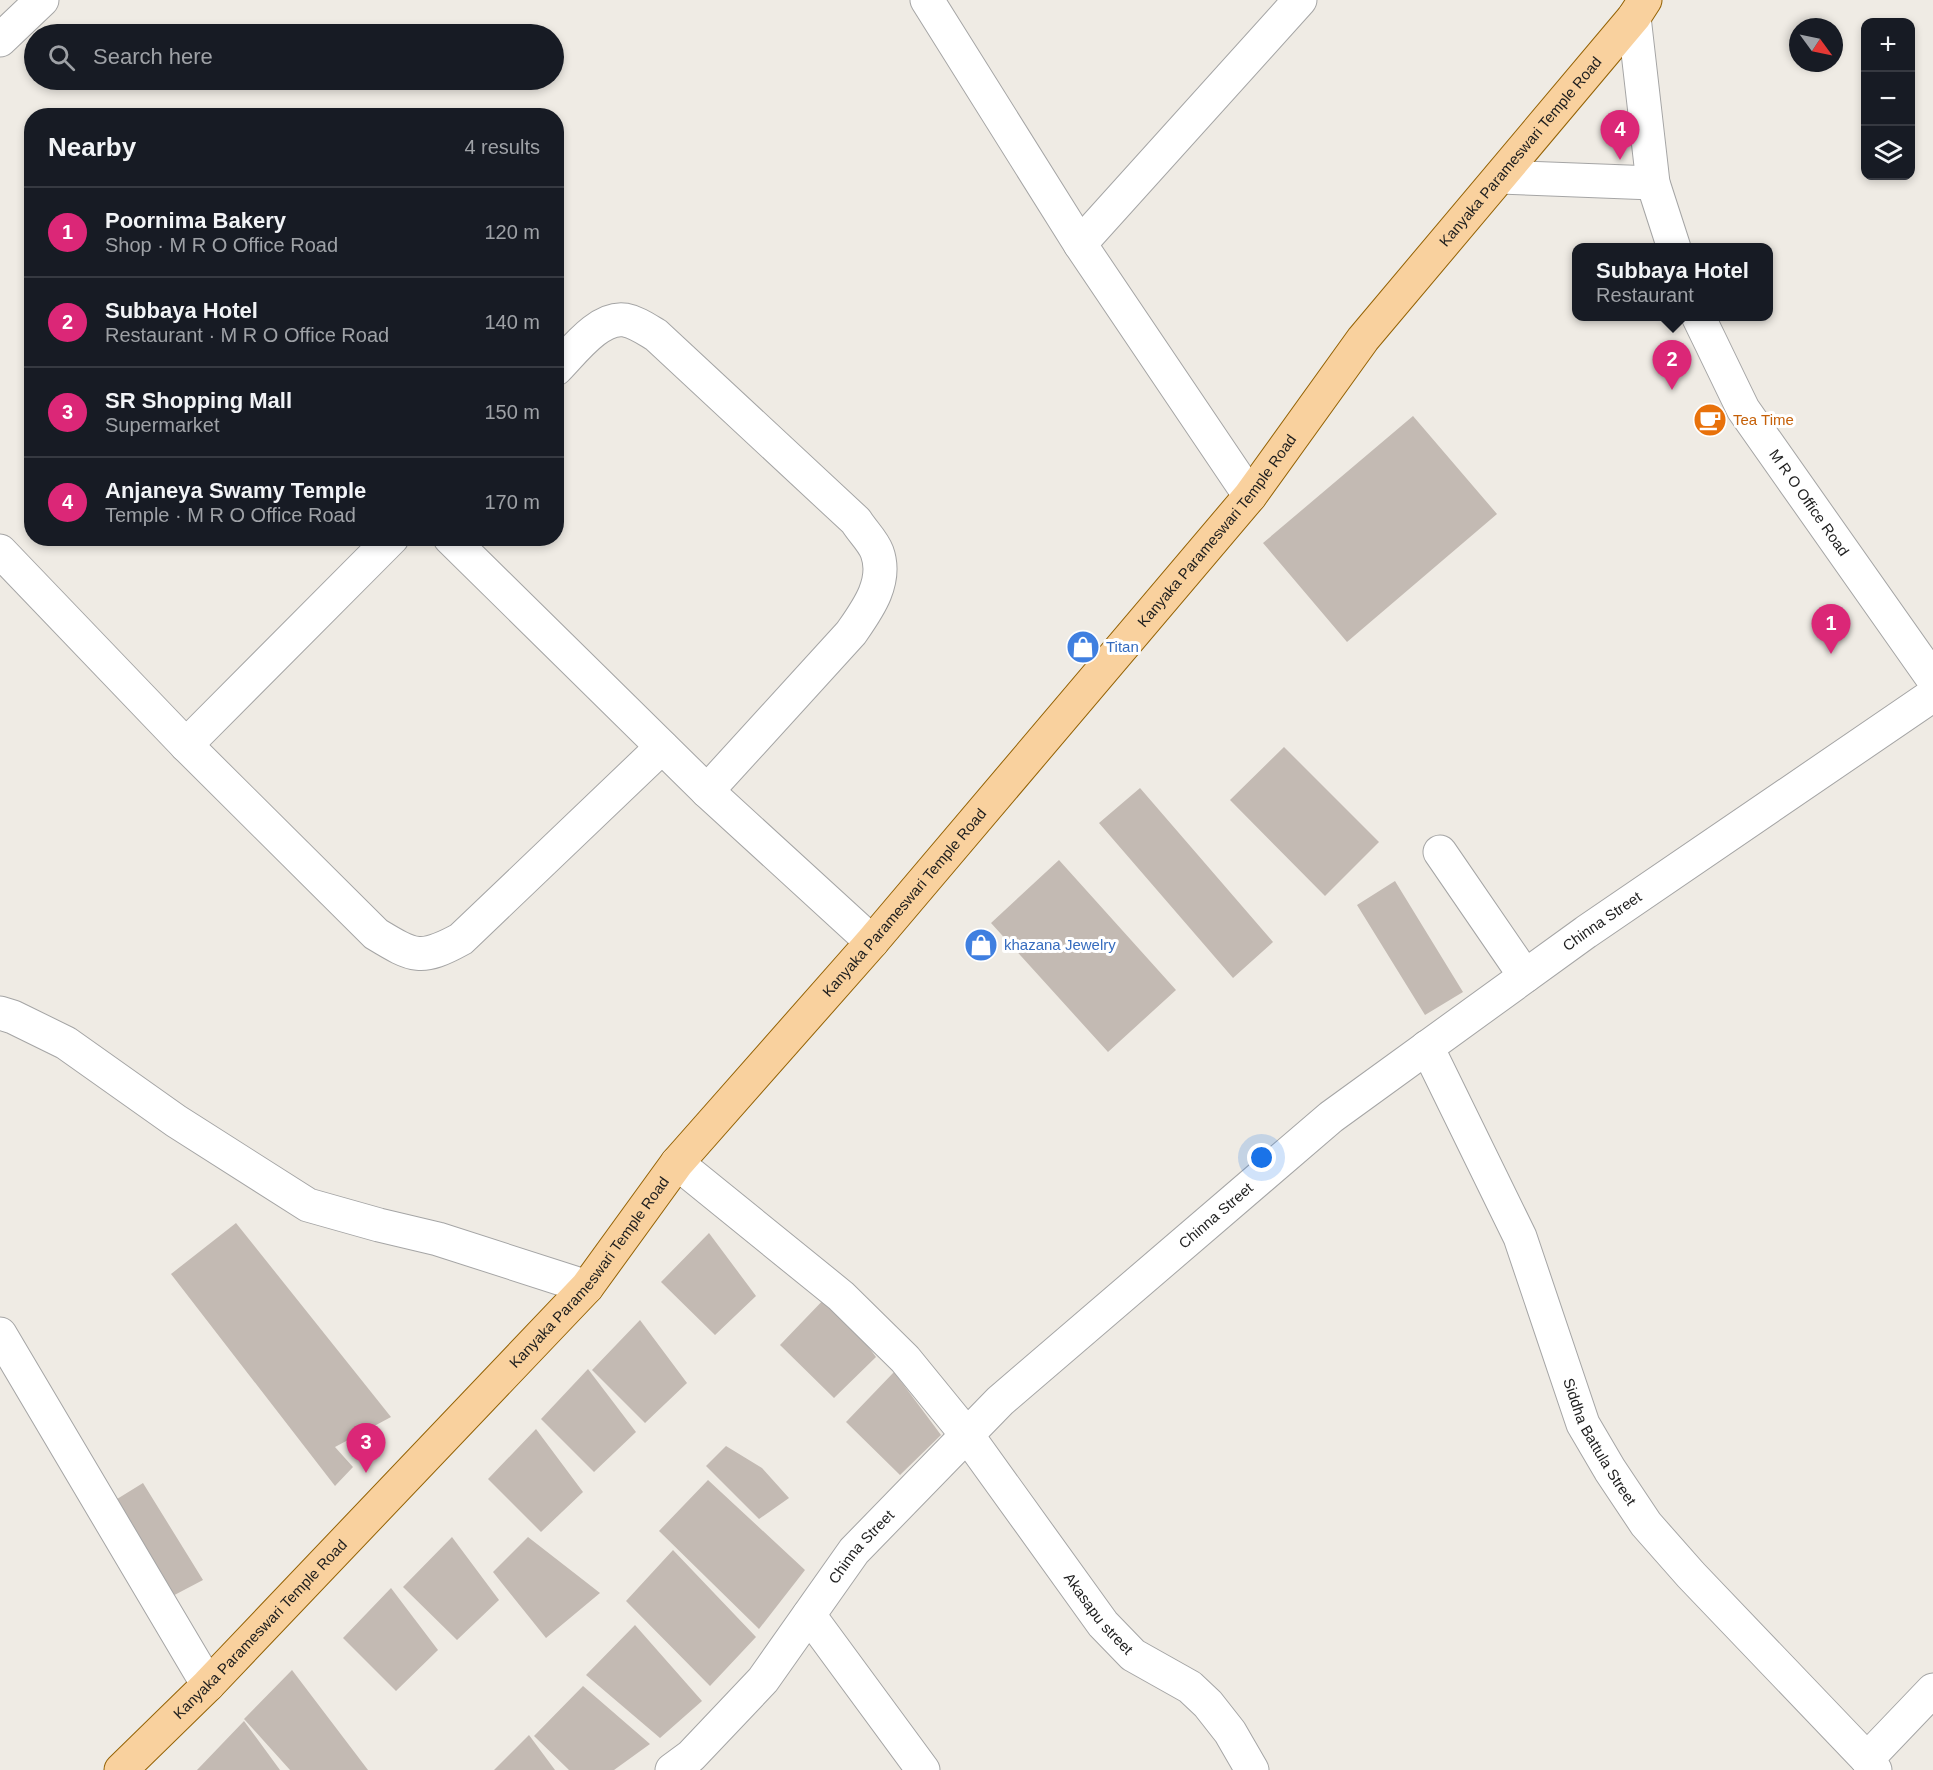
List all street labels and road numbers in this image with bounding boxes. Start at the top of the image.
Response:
street label: Kanyaka Parameswari Temple Road [1436,53,1605,250]
street label: Kanyaka Parameswari Temple Road [1134,431,1299,630]
street label: M R O Office Road [1766,446,1853,559]
street label: Kanyaka Parameswari Temple Road [819,805,989,1000]
street label: Chinna Street [1559,887,1645,954]
street label: Kanyaka Parameswari Temple Road [506,1173,672,1371]
street label: Chinna Street [1175,1178,1257,1252]
street label: Siddha Battula Street [1560,1376,1641,1509]
street label: Chinna Street [825,1506,898,1587]
street label: Kanyaka Parameswari Temple Road [170,1536,350,1722]
street label: Akasapu street [1061,1569,1137,1658]

